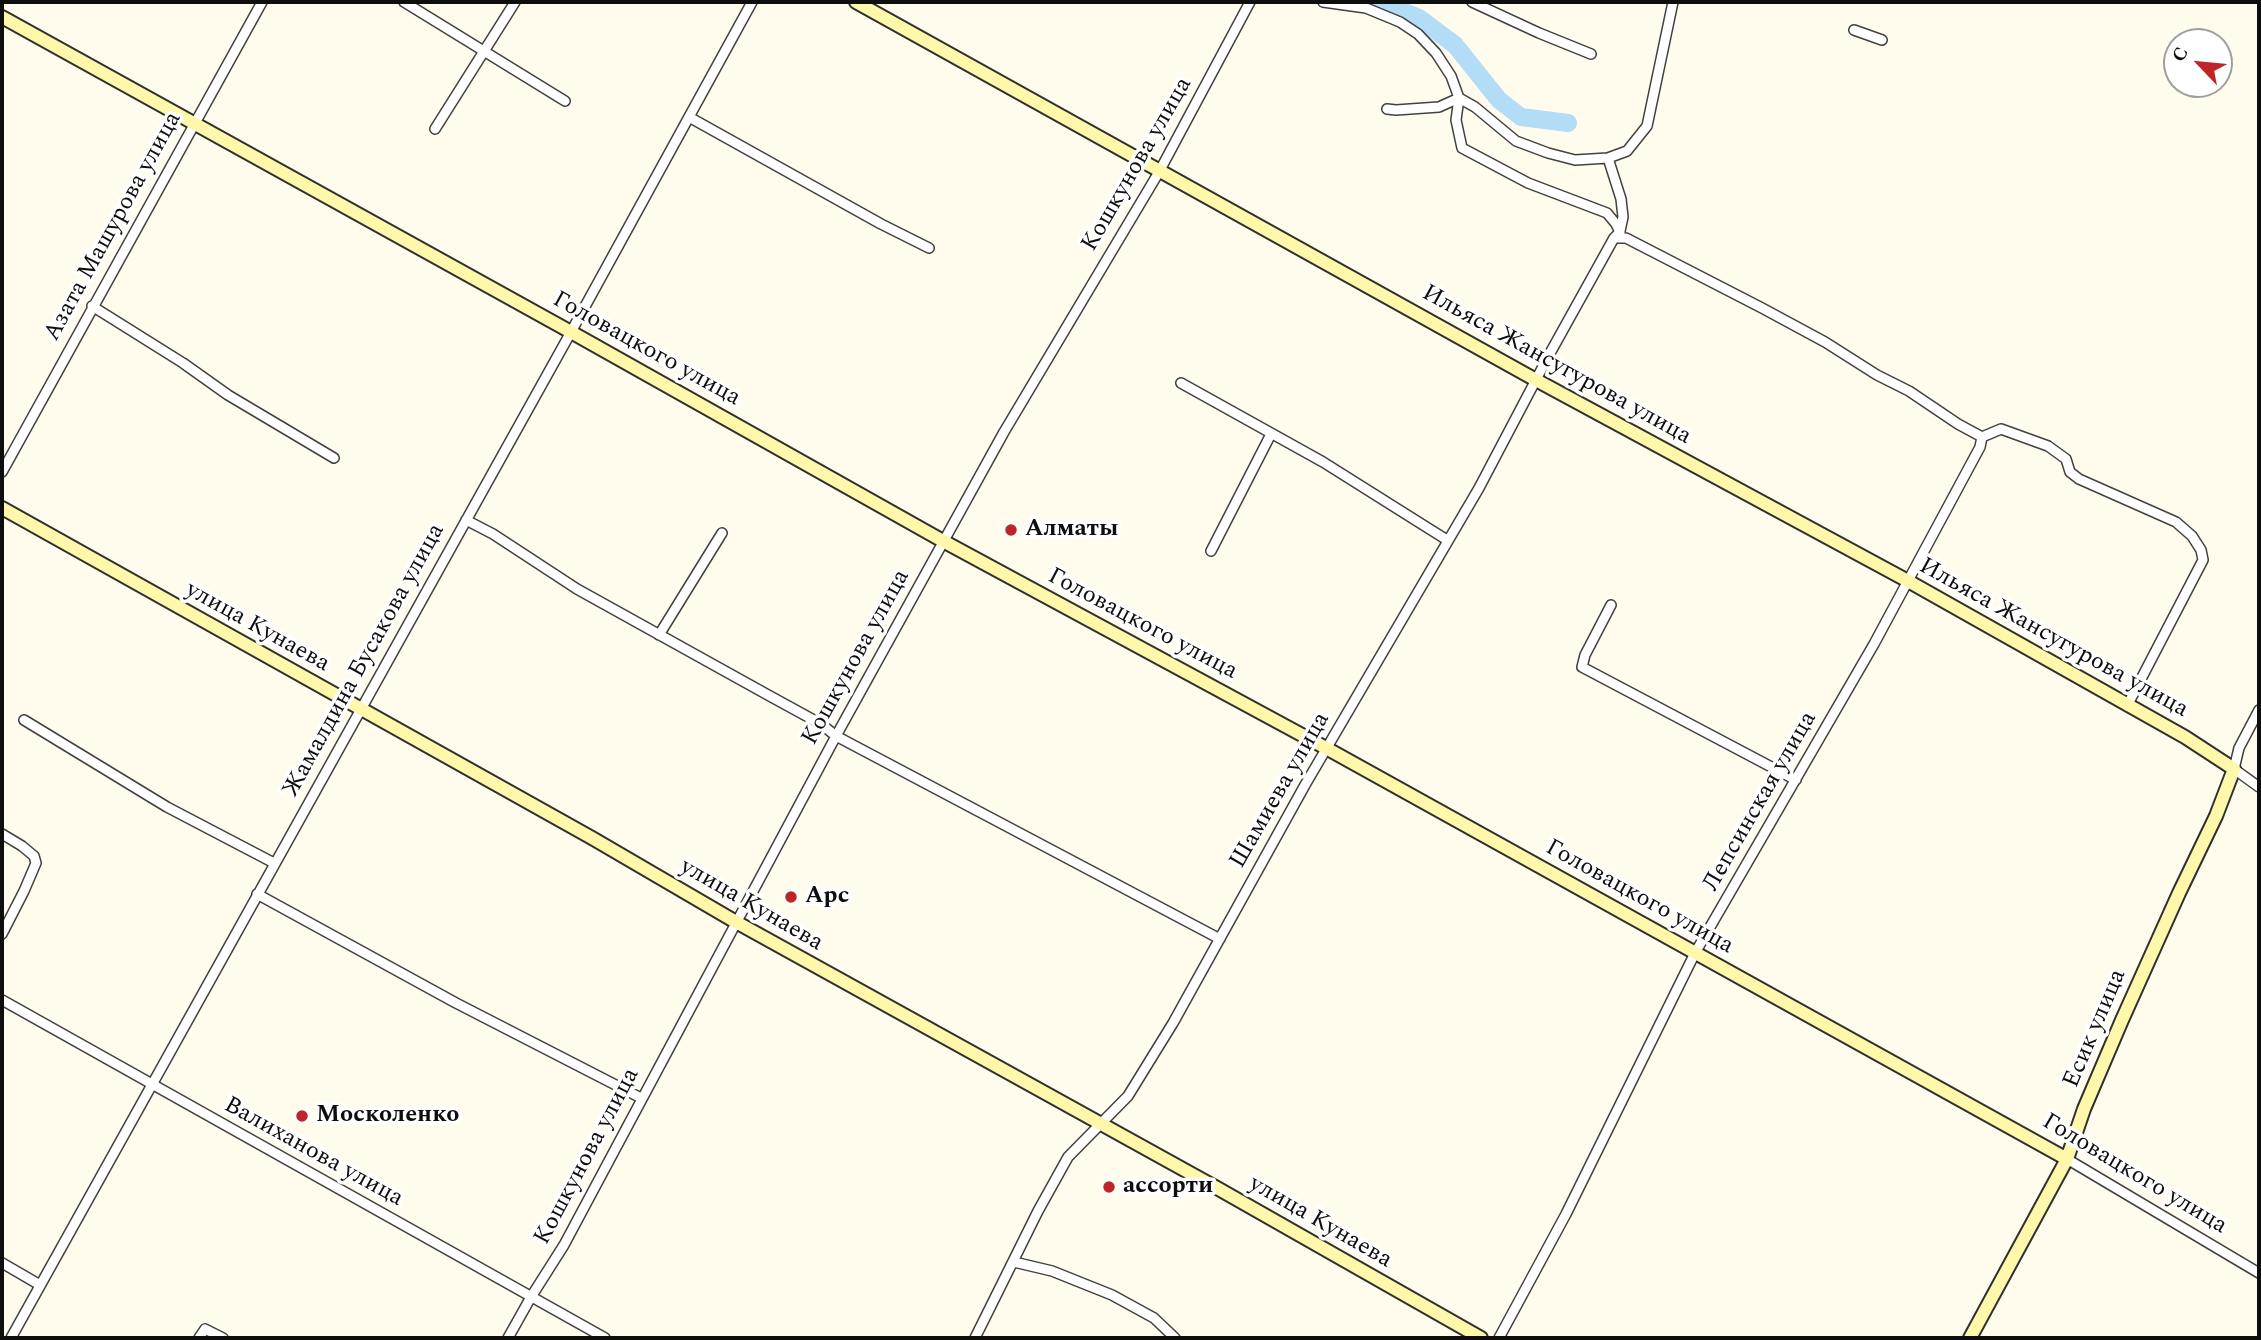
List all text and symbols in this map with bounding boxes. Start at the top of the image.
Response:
north arrow [2163,28,2233,98]
text: С [2164,42,2196,67]
street label: Кошкунова улица [1076,73,1200,257]
street label: Азата Машурова улица [39,107,189,347]
street label: Ильяса Жансугурова улица [1416,280,1696,452]
street label: Головацкого улица [547,286,745,414]
place label: Алматы [1025,516,1118,544]
street label: Жамалдина Бусакова улица [278,519,452,803]
marker: Алматы [1003,522,1019,538]
street label: Ильяса Жансугурова улица [1913,553,2193,725]
street label: Головацкого улица [1042,563,1242,687]
street label: Кошкунова улица [797,565,917,751]
street label: улица Кунаева [180,576,334,680]
street label: Лепсинская улица [1698,707,1824,897]
street label: Шамиева улица [1225,708,1337,874]
street label: Головацкого улица [1540,834,1738,962]
street label: улица Кунаева [674,853,828,959]
place label: Арс [805,883,849,911]
marker: Арс [783,889,799,905]
street label: Есик улица [2058,966,2134,1092]
street label: Кошкунова улица [529,1064,647,1250]
street label: Валиханова улица [218,1092,408,1214]
place label: Москоленко [316,1102,459,1130]
marker: Москоленко [294,1108,310,1124]
street label: Головацкого улица [2036,1108,2232,1242]
street label: улица Кунаева [1243,1170,1397,1276]
place label: ассорти [1123,1173,1213,1201]
marker: ассорти [1101,1179,1117,1195]

